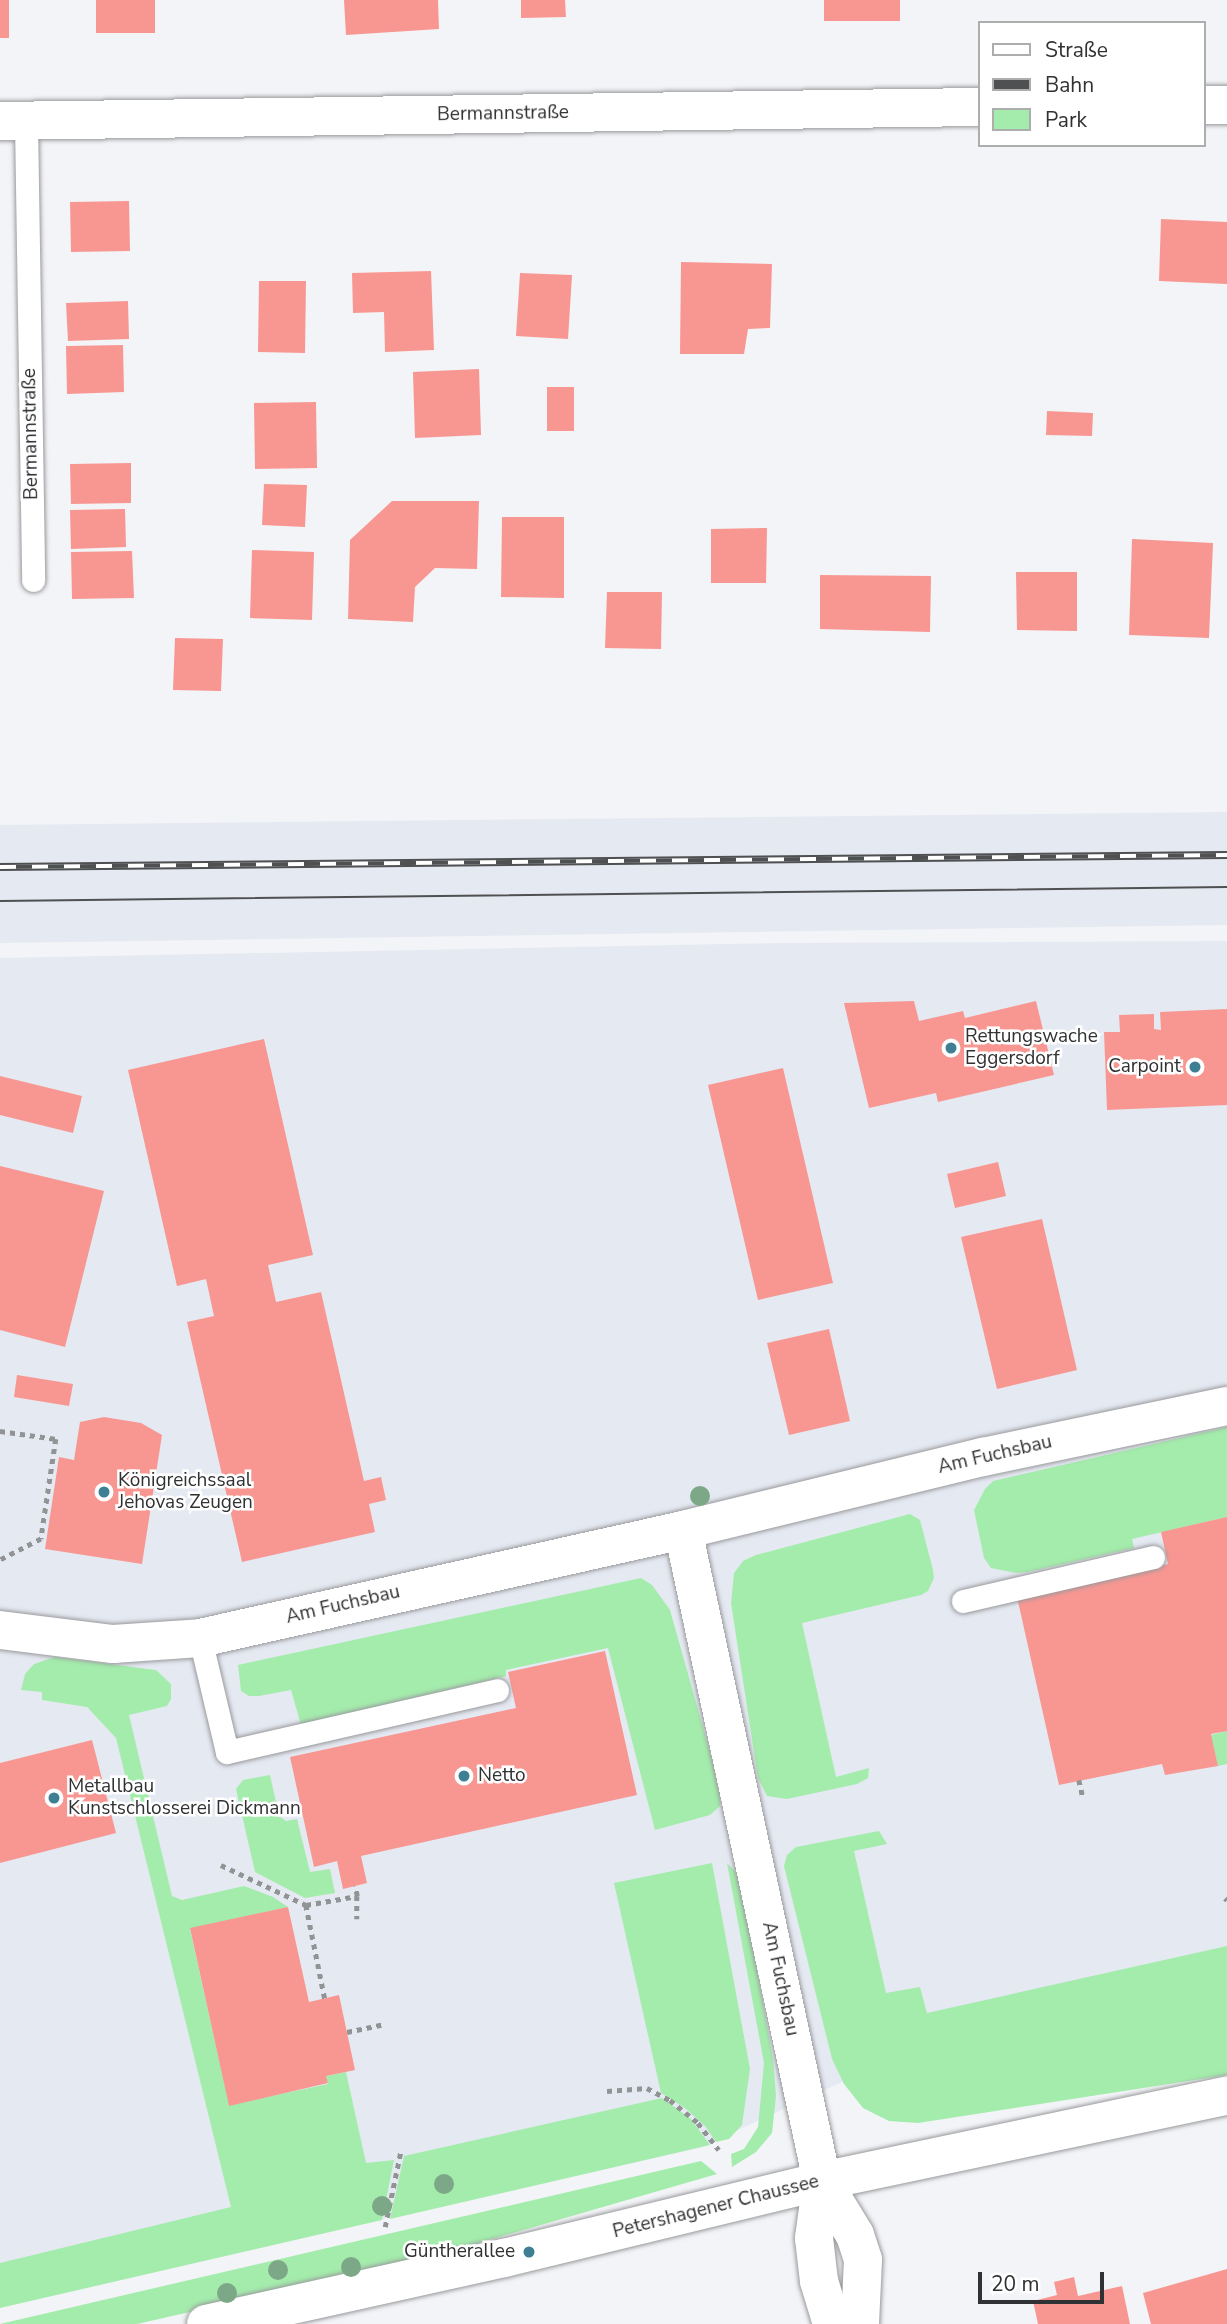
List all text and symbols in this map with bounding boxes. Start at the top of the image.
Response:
legend [978,21,1206,147]
text: Straße [1045,36,1108,64]
text: Bahn [1045,71,1094,99]
street label: Bermannstraße [437,101,569,127]
text: Park [1045,106,1087,134]
street label: Bermannstraße [18,368,44,500]
place label: Rettungswache Eggersdorf [965,1026,1098,1070]
marker: Rettungswache Eggersdorf [943,1040,959,1056]
place label: Carpoint [1108,1056,1181,1078]
marker: Carpoint [1187,1059,1203,1075]
street label: Am Fuchsbau [936,1431,1054,1479]
place label: Königreichssaal Jehovas Zeugen [118,1470,253,1514]
marker: Königreichssaal Jehovas Zeugen [96,1484,112,1500]
street label: Am Fuchsbau [284,1581,402,1629]
place label: Netto [478,1765,526,1787]
marker: Netto [456,1768,472,1784]
place label: Metallbau Kunstschlosserei Dickmann [68,1776,301,1820]
marker: Metallbau Kunstschlosserei Dickmann [46,1790,62,1806]
street label: Am Fuchsbau [757,1920,803,2038]
street label: Petershagener Chaussee [611,2170,821,2244]
place label: Güntherallee [404,2241,515,2263]
marker: Güntherallee [521,2244,537,2260]
scale bar [982,2258,1108,2302]
text: 20 m [991,2270,1040,2298]

